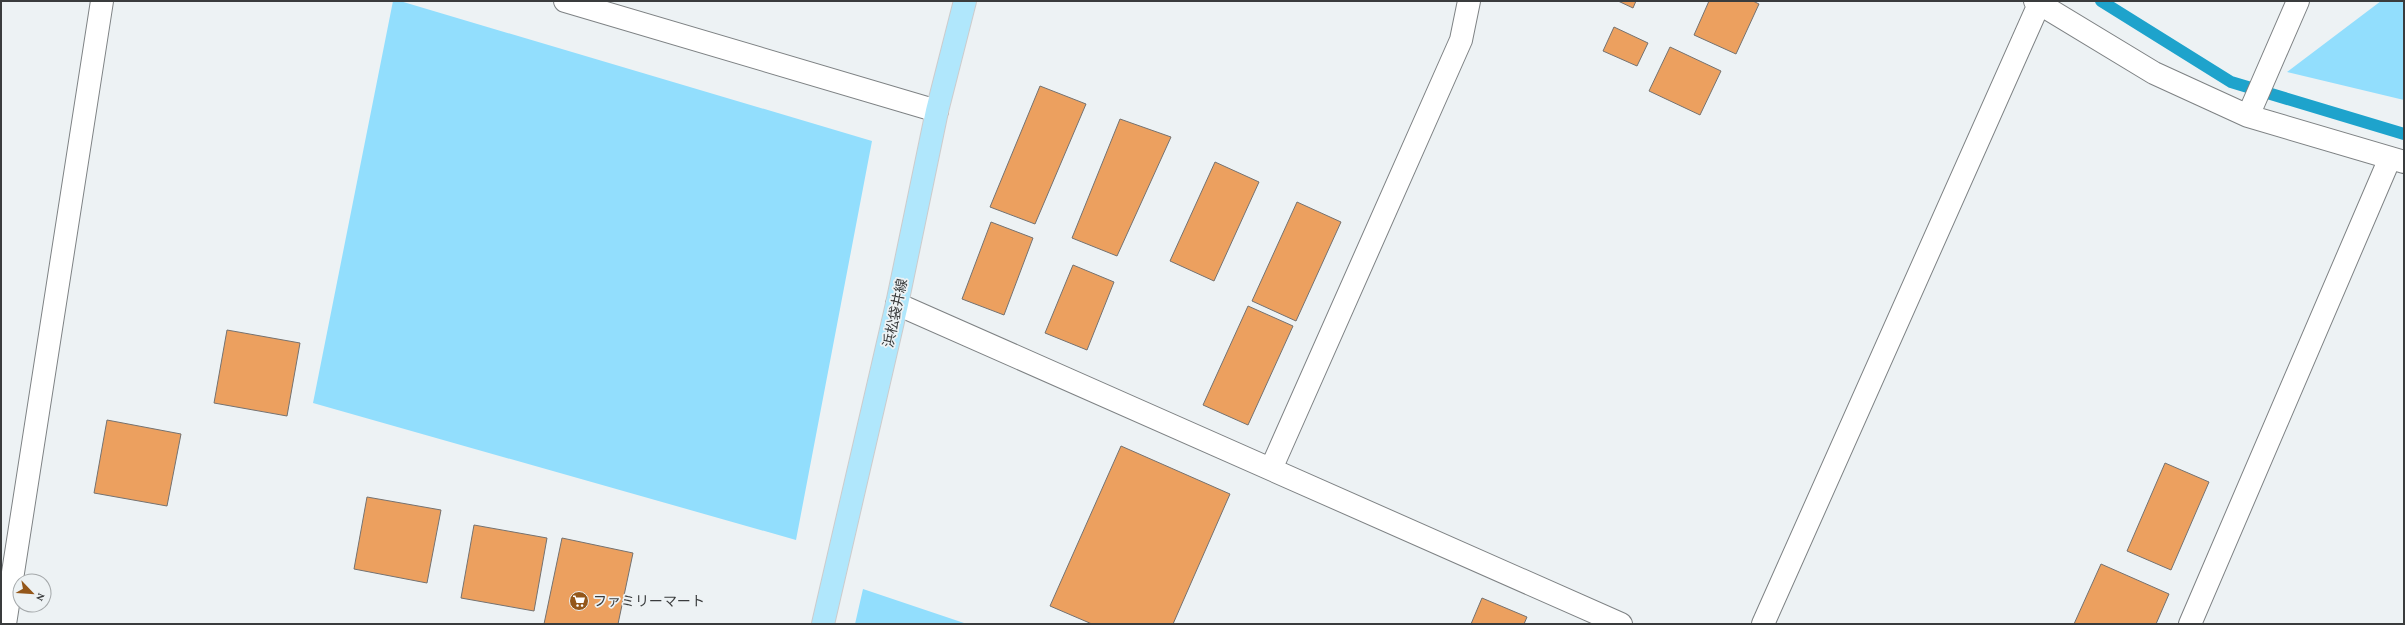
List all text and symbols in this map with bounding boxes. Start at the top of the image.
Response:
street label: 浜松袋井線 [880,277,910,349]
north arrow [12,573,52,613]
supermarket icon: ファミリーマート [568,590,590,612]
text: N [34,591,48,604]
place label: ファミリーマート [593,593,705,609]

